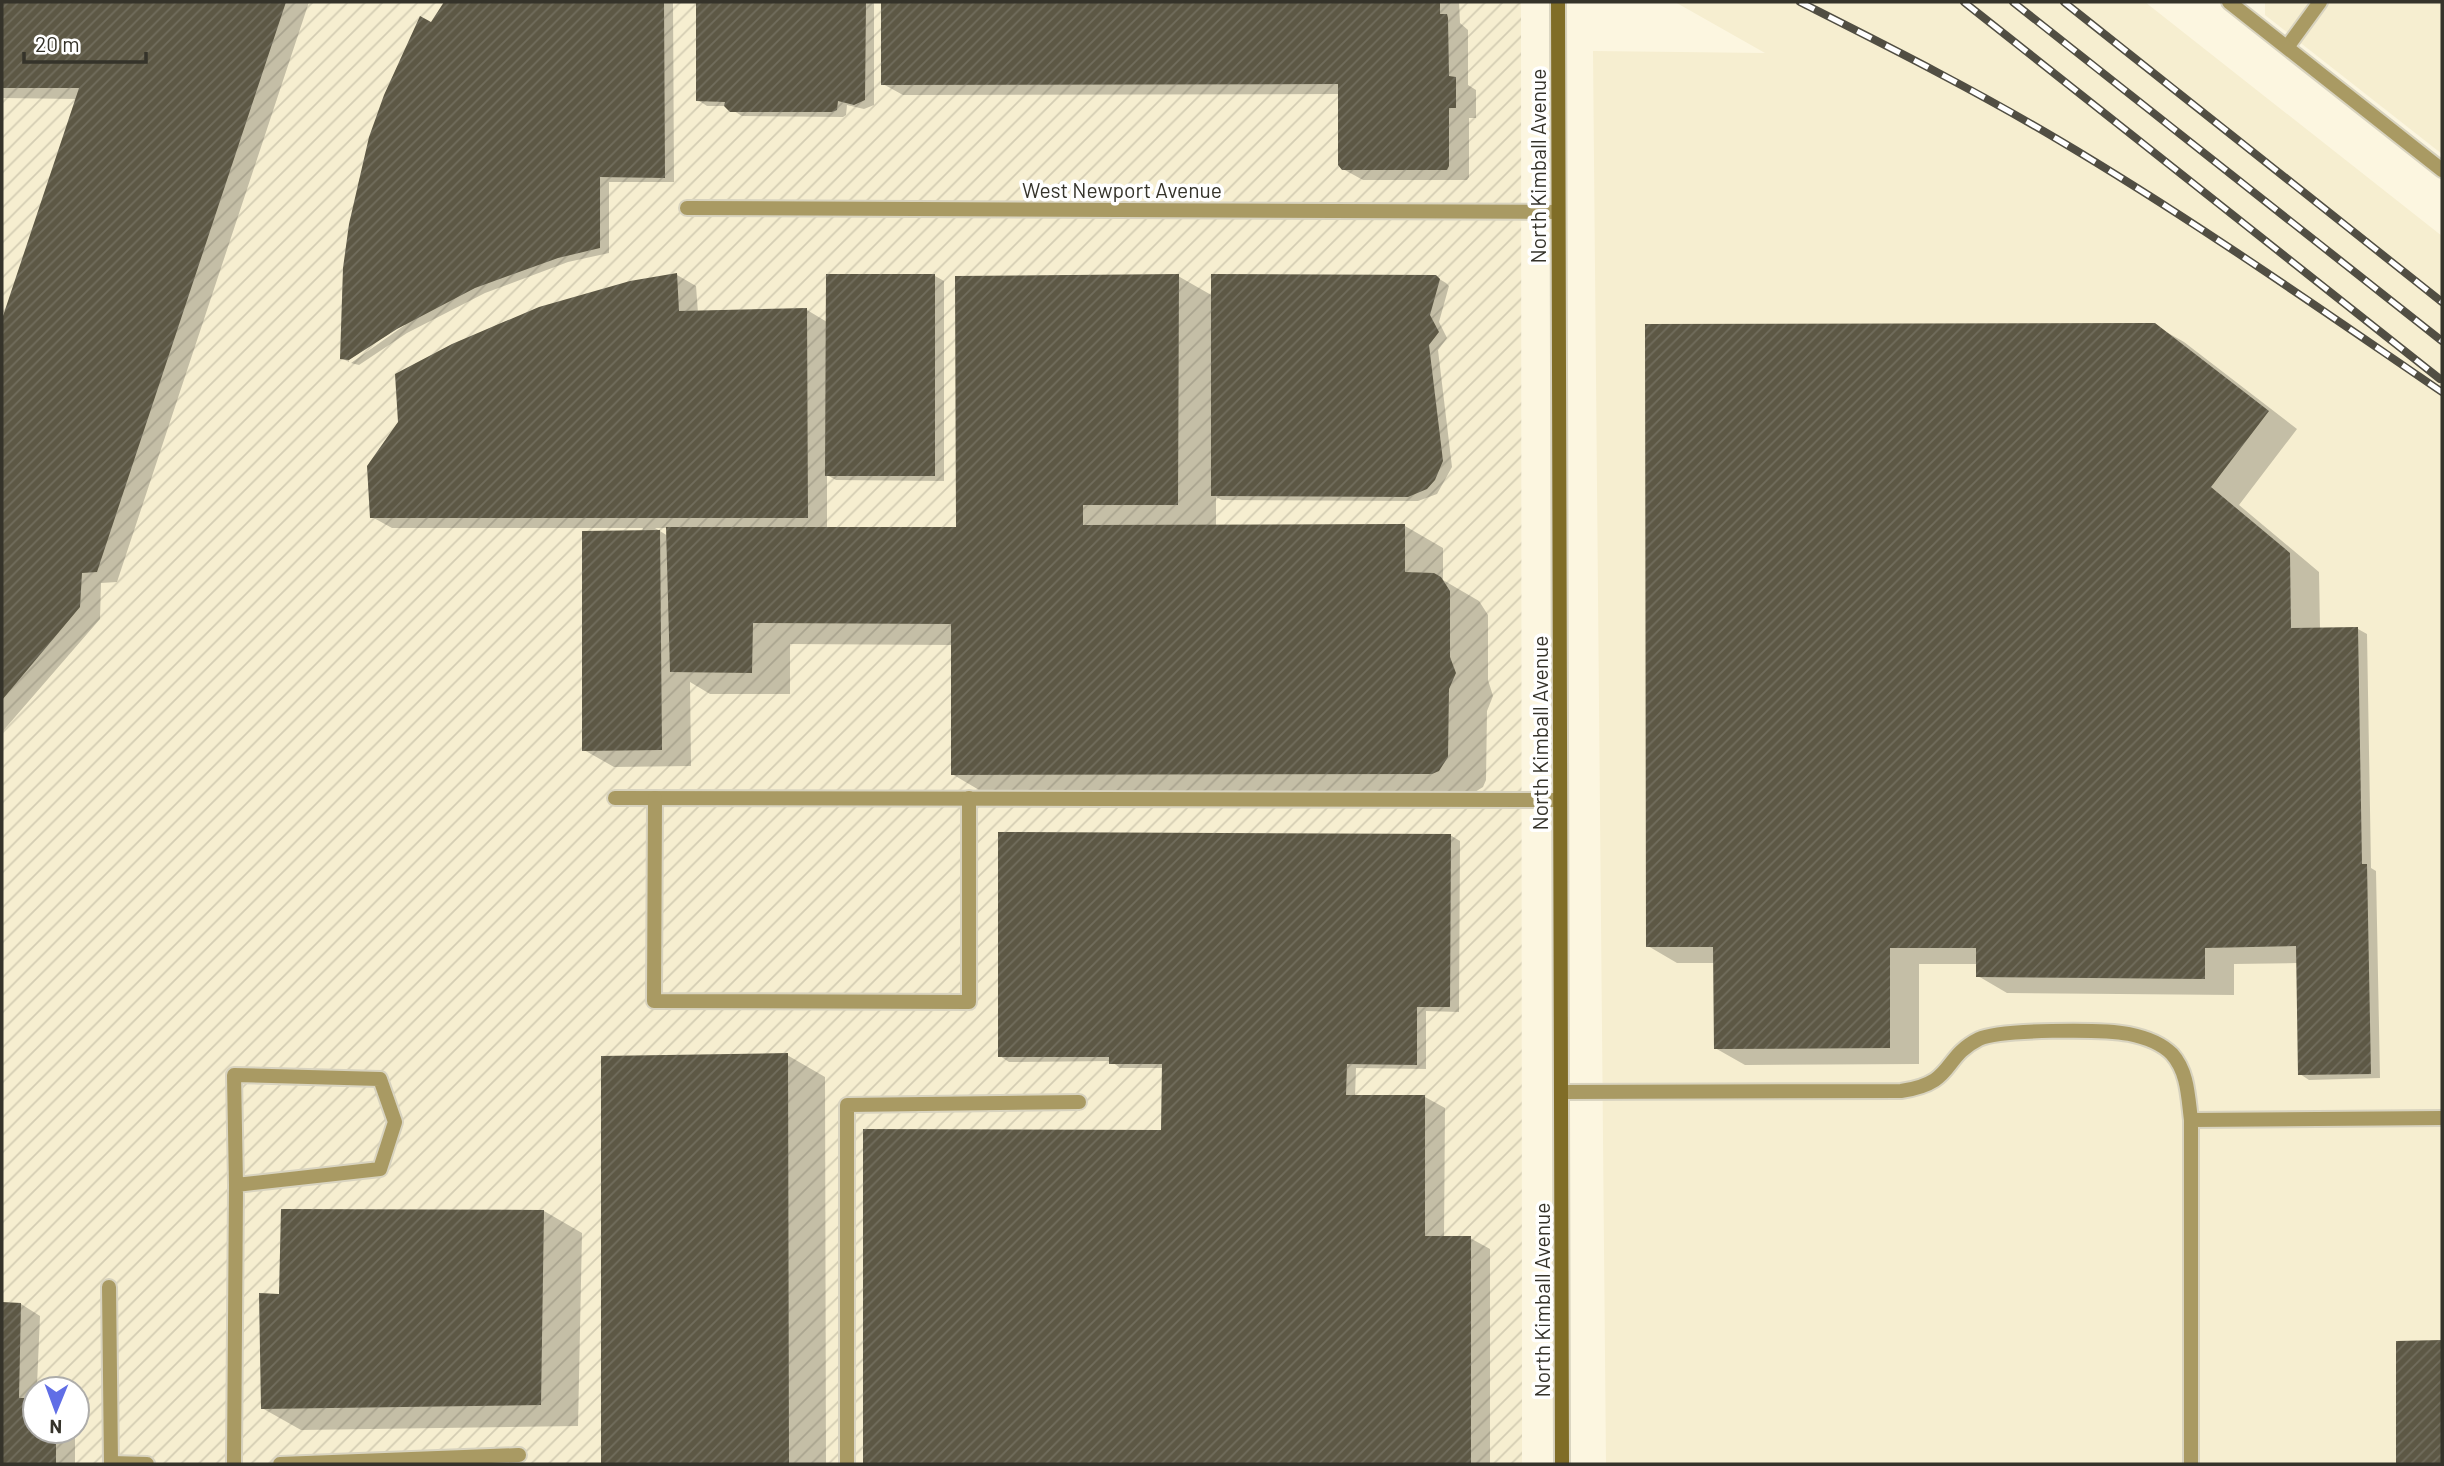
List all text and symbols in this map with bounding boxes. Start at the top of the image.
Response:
scale bar [24,21,147,65]
text: 20 m [35,31,80,56]
street label: North Kimball Avenue [1525,68,1550,264]
street label: West Newport Avenue [1022,177,1222,202]
street label: North Kimball Avenue [1527,635,1552,831]
street label: North Kimball Avenue [1529,1202,1554,1398]
north arrow [21,1375,91,1445]
text: N [49,1416,62,1439]

